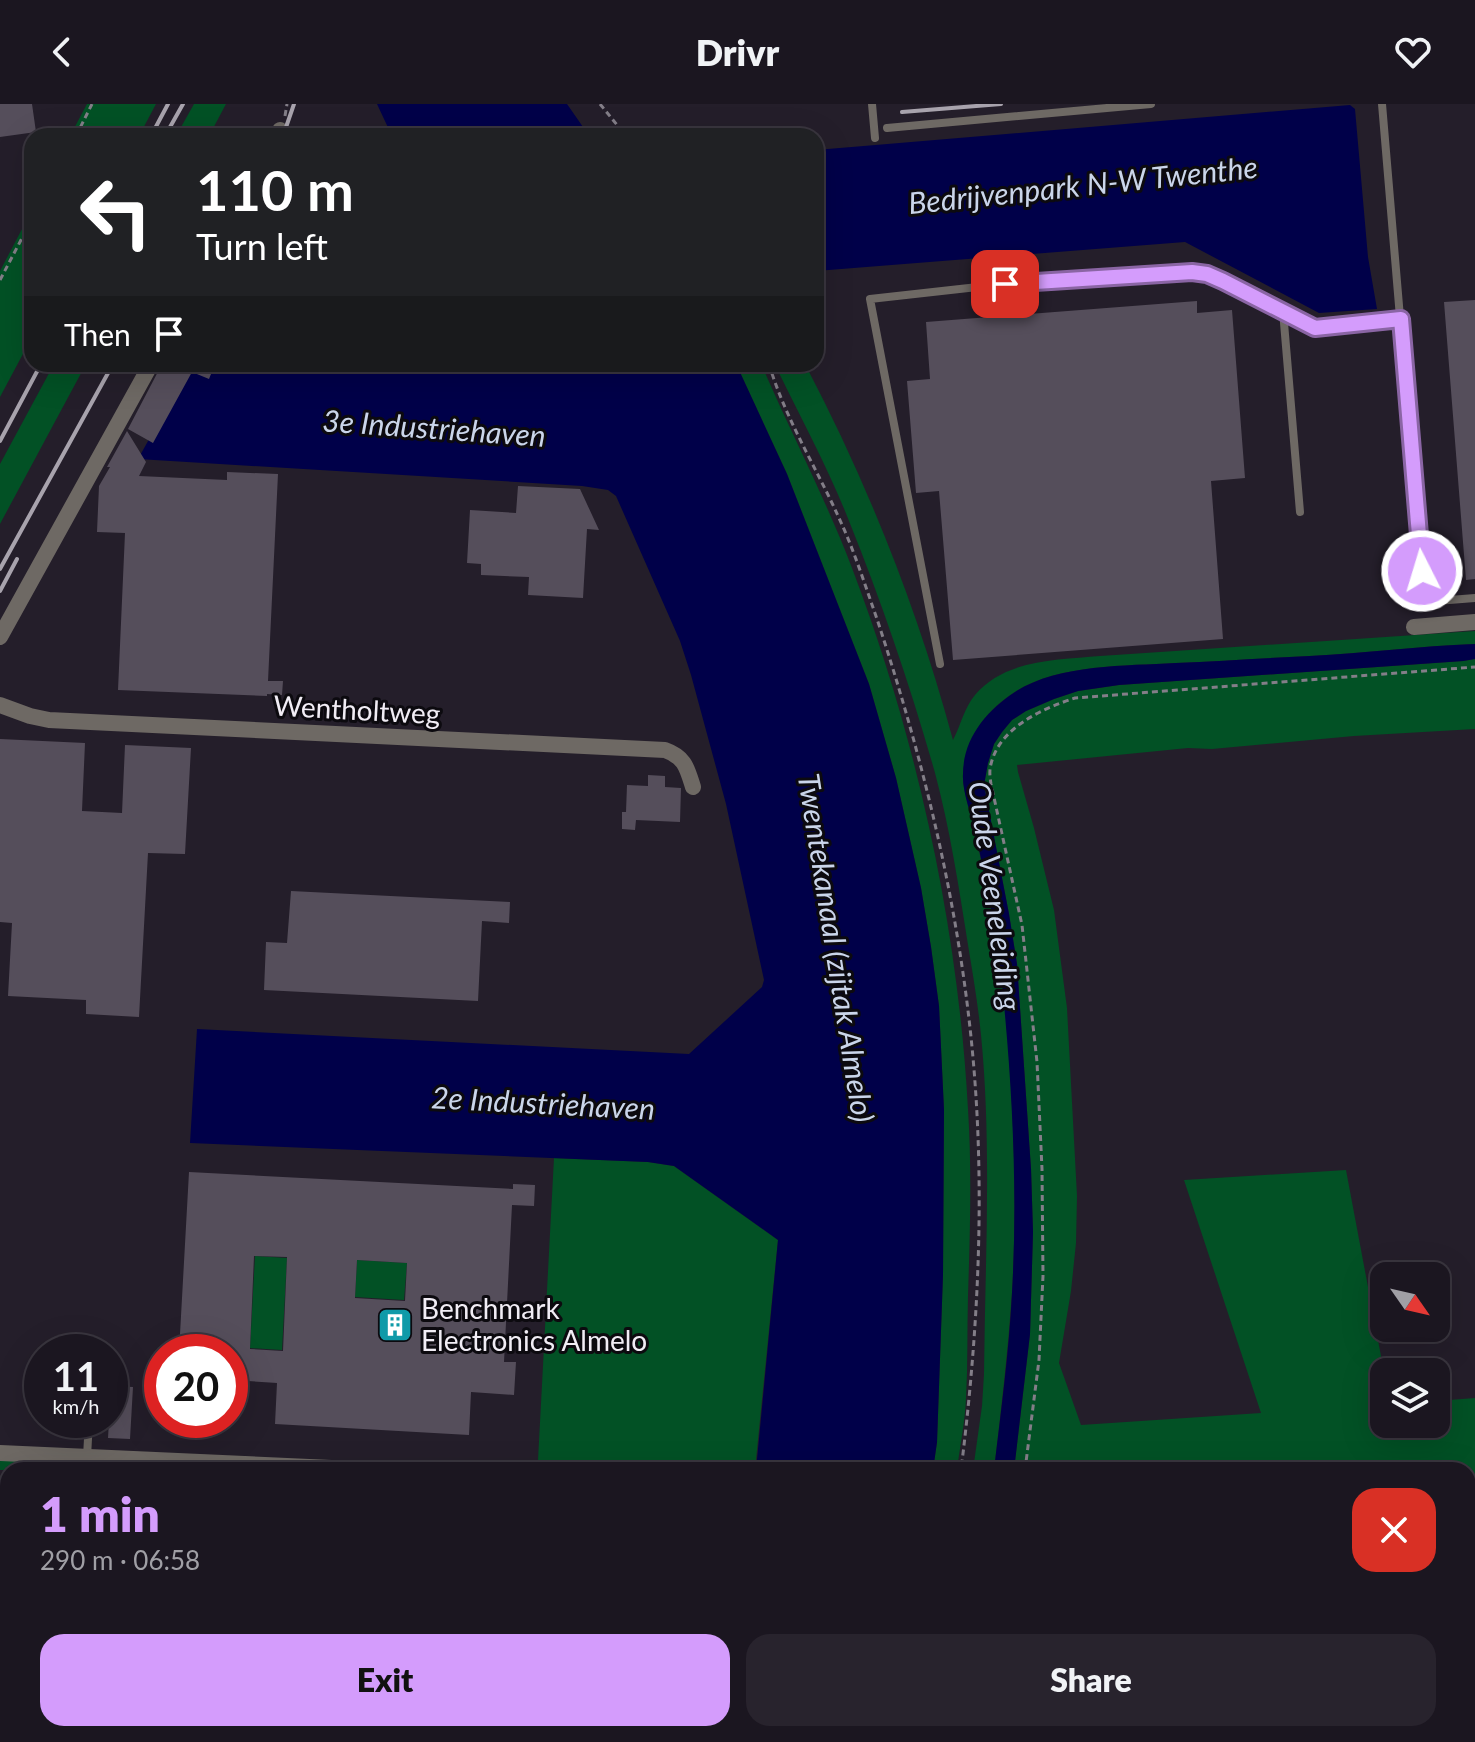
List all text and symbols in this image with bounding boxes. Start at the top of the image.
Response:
icon: back [40,30,84,74]
text: Drivr [696,30,779,74]
icon: heart [1391,30,1435,74]
water label: Bedrijvenpark N-W Twenthe [906,148,1259,220]
text: 110 m [196,156,354,223]
icon: left [64,160,168,264]
text: Turn left [196,224,328,268]
pin [971,250,1039,318]
icon: arrive [983,262,1027,306]
icon: arrive [147,312,191,356]
text: Then [64,316,131,352]
water label: 3e Industriehaven [321,401,547,453]
position arrow [1380,529,1464,613]
street label: Wentholtweg [273,688,441,730]
water label: Twentekanaal (zijtak Almelo) [792,771,882,1125]
water label: Oude Veeneleiding [962,779,1030,1013]
water label: 2e Industriehaven [430,1078,656,1126]
north arrow [1370,1262,1450,1342]
map controls [1370,1262,1450,1438]
place label: Benchmark Electronics Almelo [421,1291,647,1357]
building icon: Benchmark Electronics Almelo [376,1306,414,1344]
speed limit sign: 20 [144,1334,248,1438]
text: 11 [53,1352,99,1400]
button: layers [1370,1358,1450,1438]
text: km/h [53,1394,99,1418]
text: 1 min [40,1485,160,1542]
button: close [1352,1488,1436,1572]
text: 290 m · 06:58 [40,1544,200,1576]
button: Exit [40,1634,730,1726]
button: Share [746,1634,1436,1726]

